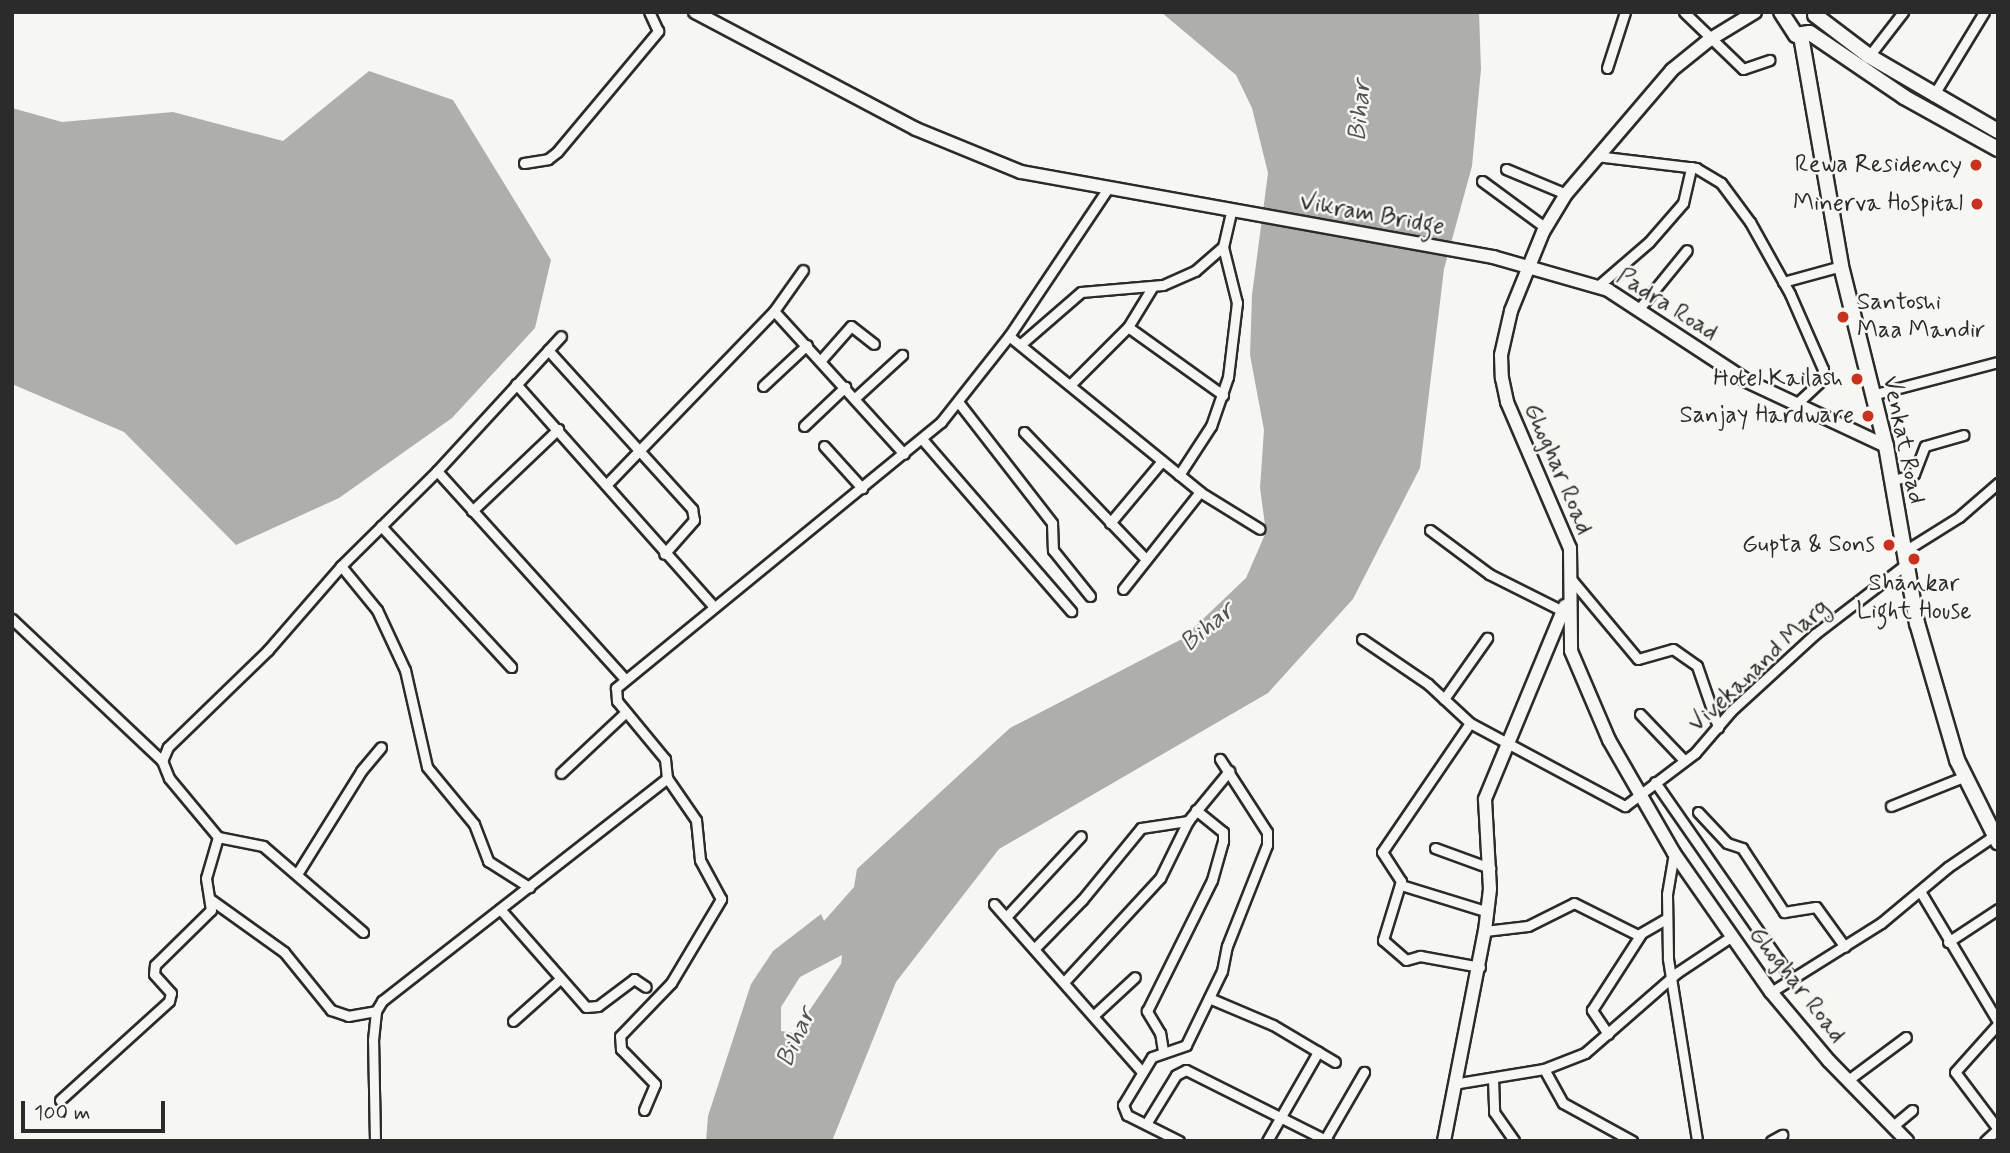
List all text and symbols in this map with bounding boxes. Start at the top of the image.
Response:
water label: Bihar [1343,79,1379,143]
place label: Rewa Residency [1803,151,1962,179]
marker: Rewa Residency [1968,157,1984,173]
street label: Vikram Bridge [1297,188,1447,242]
place label: Minerva Hospital [1783,190,1963,218]
marker: Minerva Hospital [1969,196,1985,212]
street label: Padra Road [1611,262,1723,348]
place label: Santoshi Maa Mandir [1857,289,1984,345]
marker: Santoshi Maa Mandir [1835,309,1851,325]
place label: Hotel Kailash [1713,365,1843,393]
marker: Hotel Kailash [1849,371,1865,387]
street label: Venkat Road [1875,373,1931,507]
street label: Ghoghar Road [1518,400,1598,538]
place label: Sanjay Hardware [1681,402,1854,430]
marker: Sanjay Hardware [1860,408,1876,424]
place label: Gupta & Sons [1742,531,1875,559]
marker: Gupta & Sons [1881,537,1897,553]
marker: Shankar Light House [1906,551,1922,567]
place label: Shankar Light House [1855,570,1973,626]
street label: Vivekanand Marg [1683,593,1835,739]
water label: Bihar [1175,597,1241,659]
street label: Ghoghar Road [1743,922,1851,1048]
water label: Bihar [770,1004,824,1072]
scale bar [24,1086,168,1130]
text: 100 m [34,1099,90,1127]

